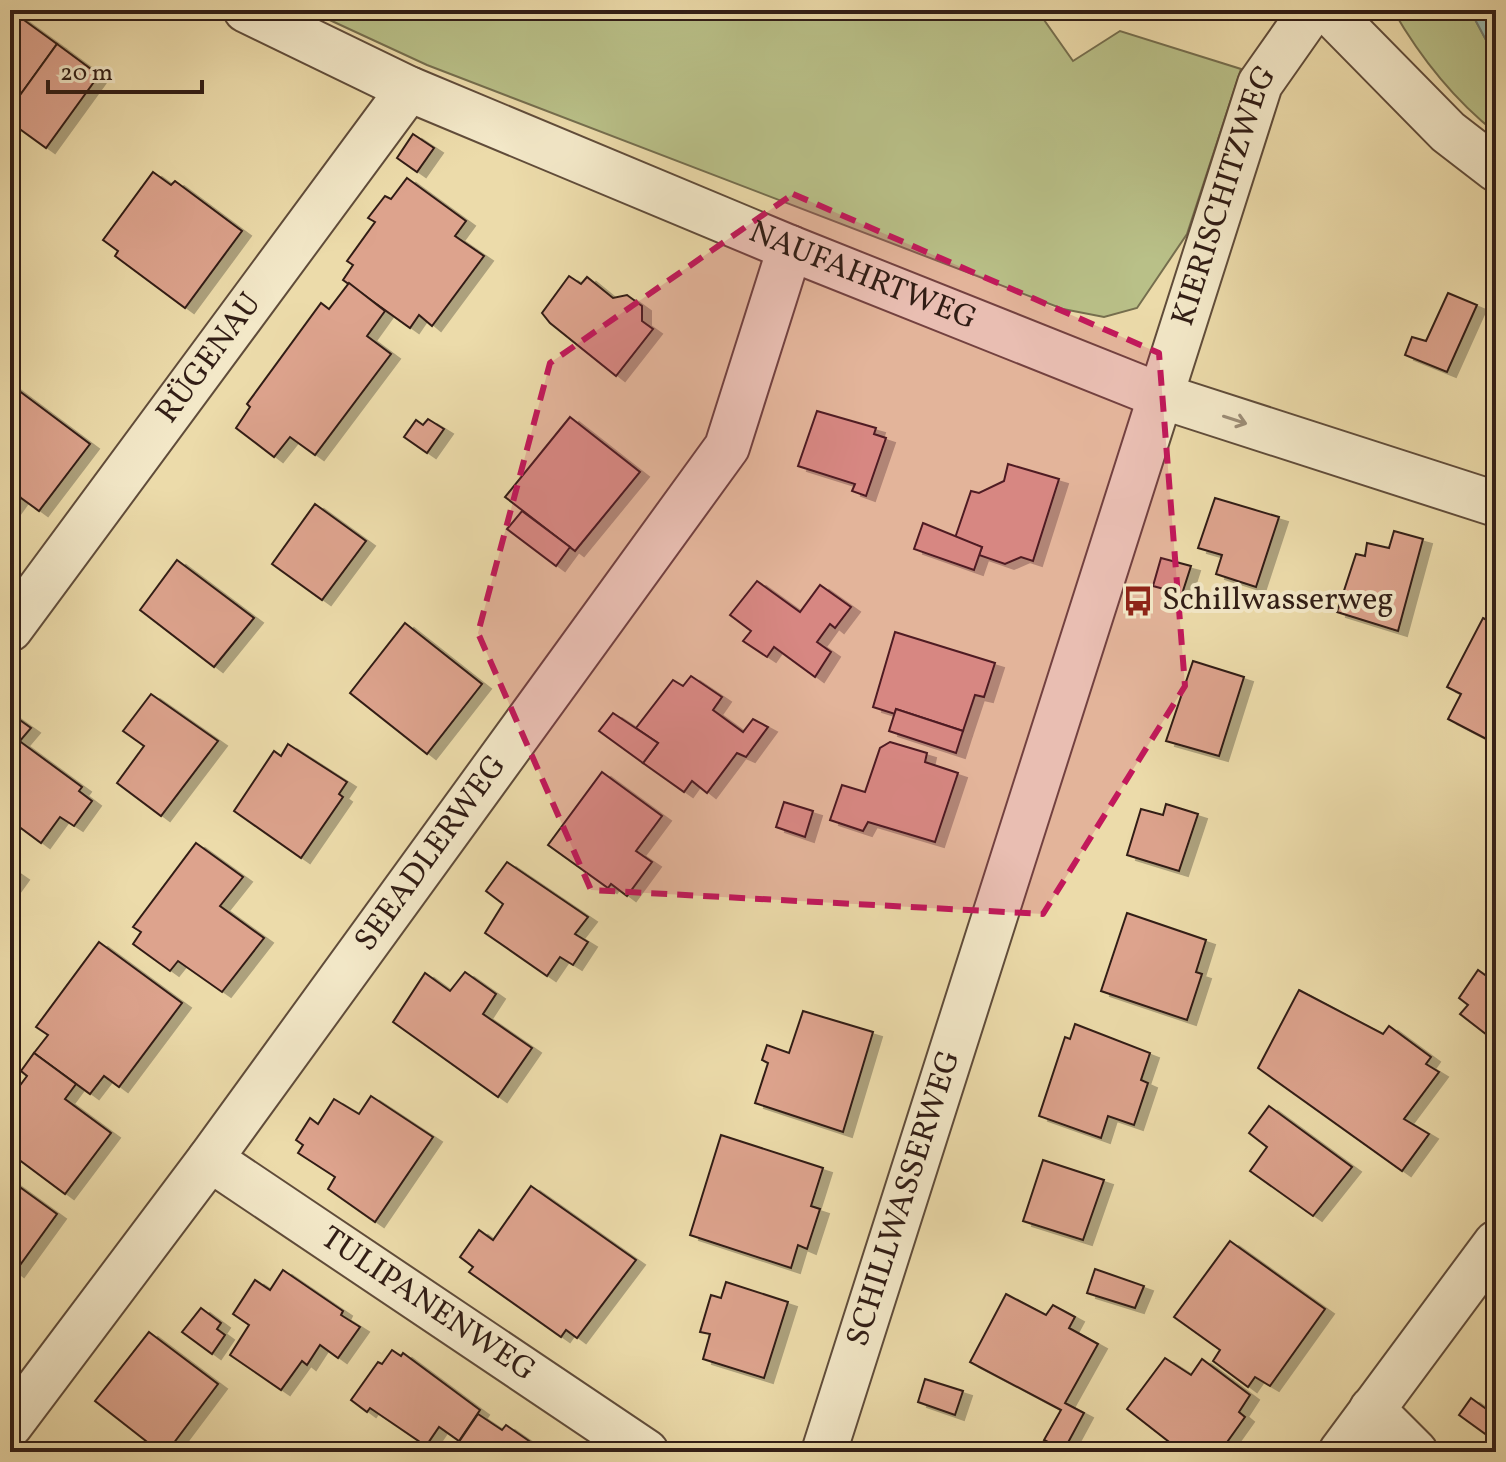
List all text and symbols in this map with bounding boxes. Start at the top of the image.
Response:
scale bar [48,44,202,94]
text: 20 m [60,57,113,91]
street label: KIERISCHITZWEG [1162,57,1288,332]
street label: NAUFAHRTWEG [742,211,983,342]
street label: RÜGENAU [147,285,273,433]
one-way arrow [1222,413,1247,428]
place label: Schillwasserweg [1162,579,1394,623]
bus stop icon: Schillwasserweg [1121,584,1155,618]
street label: SEEADLERWEG [345,746,518,961]
street label: SCHILLWASSERWEG [837,1045,973,1352]
street label: TULIPANENWEG [311,1217,544,1393]

